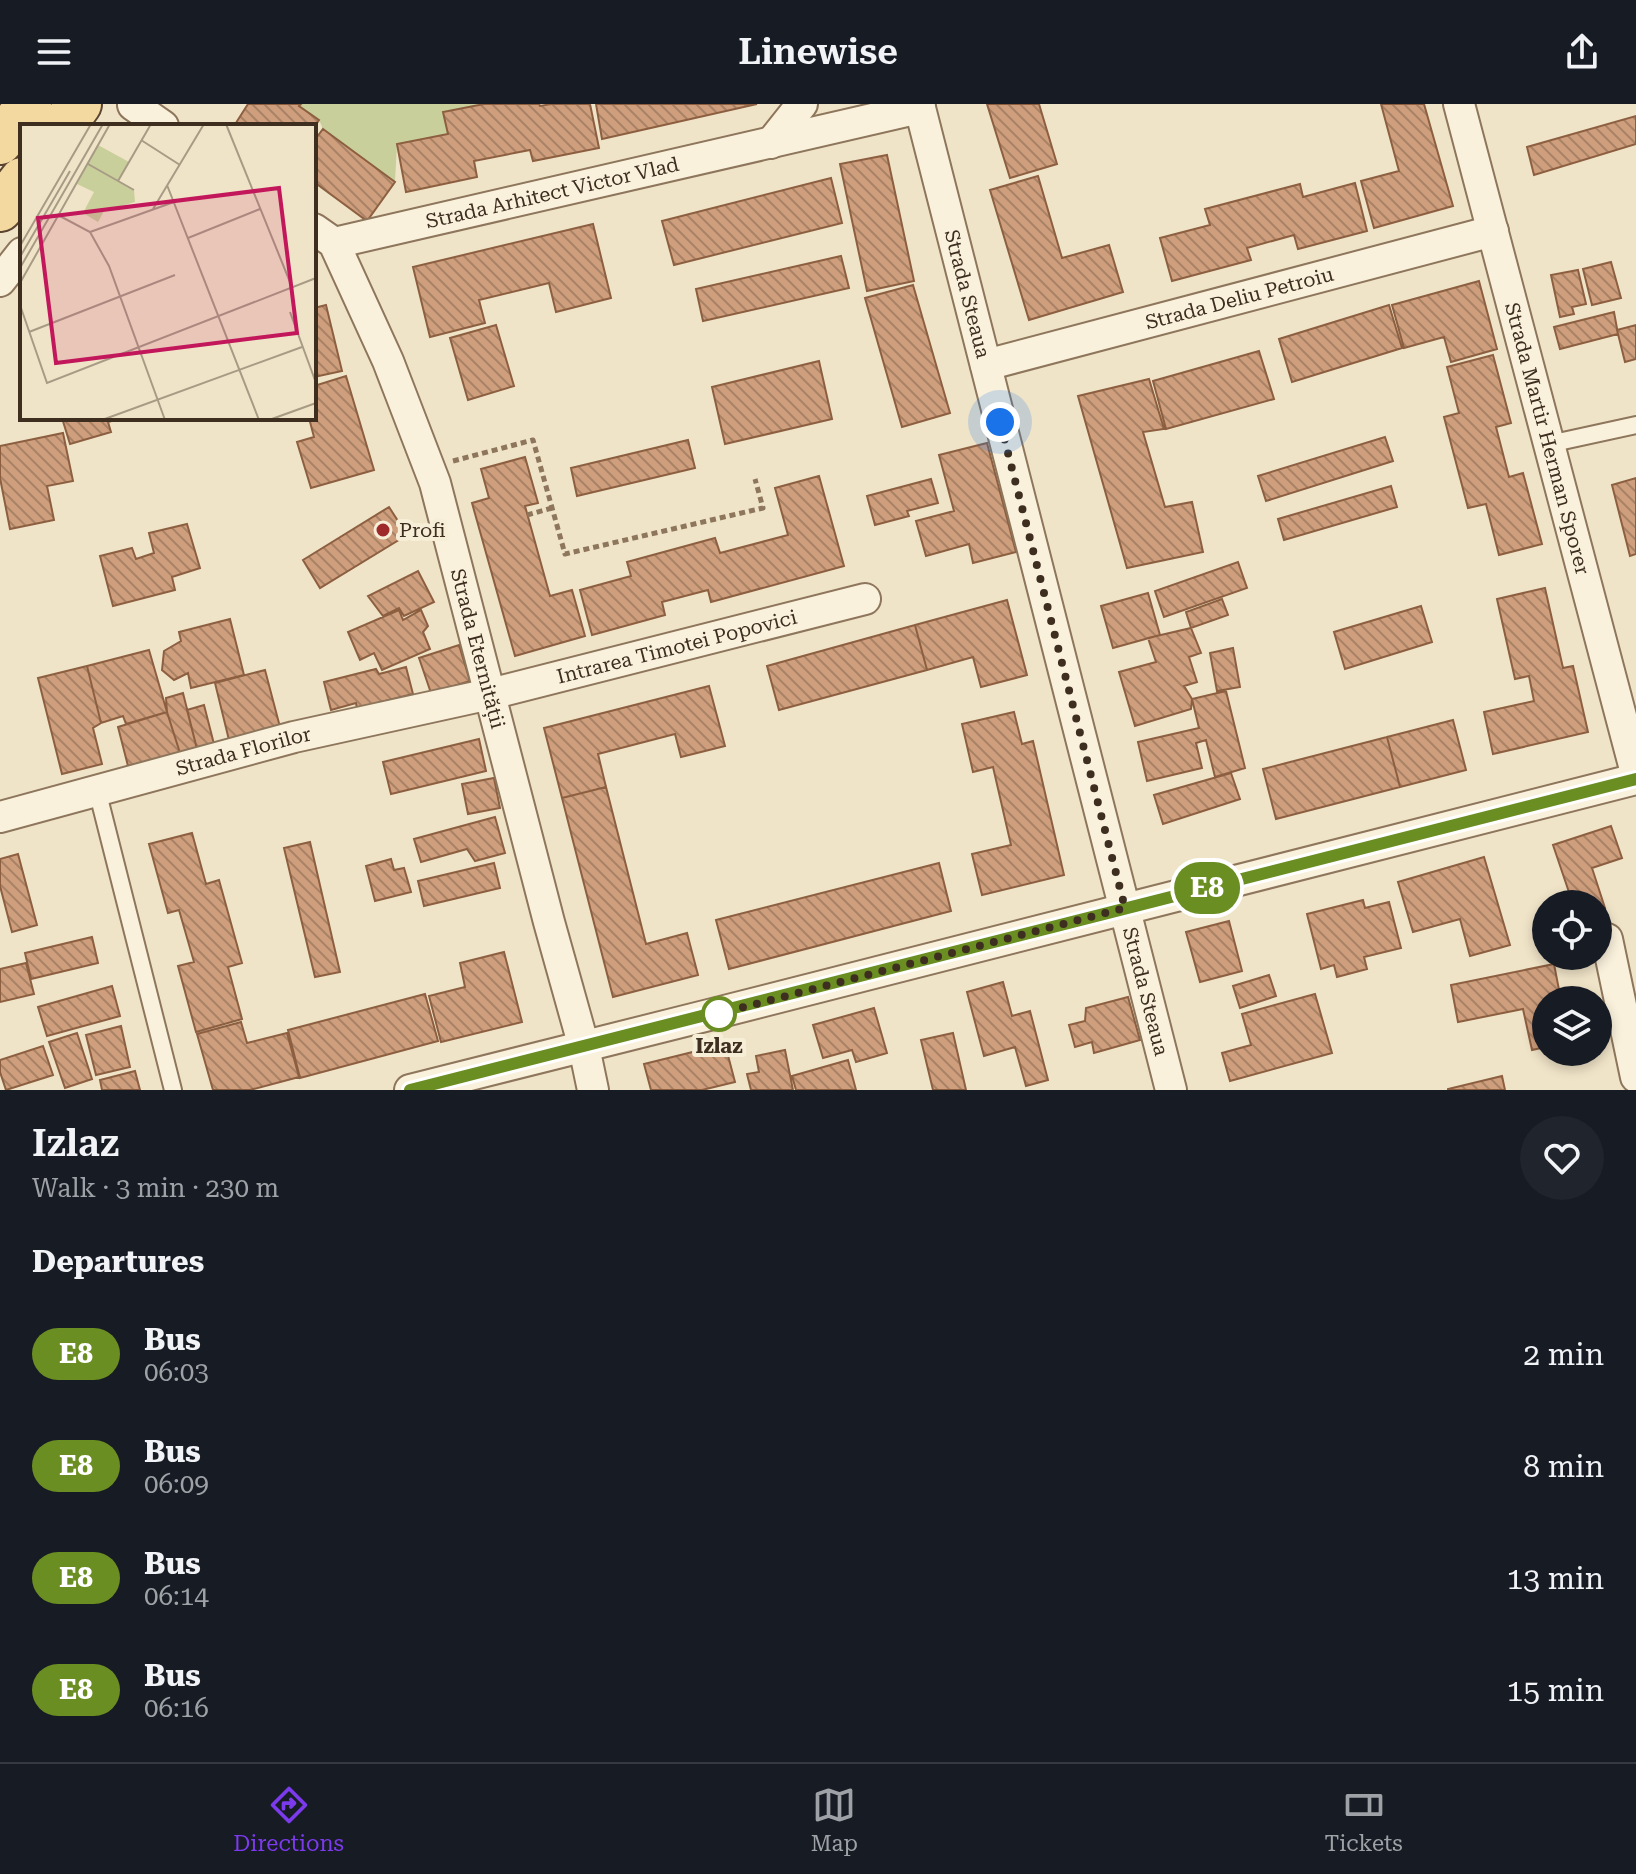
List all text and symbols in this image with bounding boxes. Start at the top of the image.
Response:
icon: menu [32,30,76,74]
icon: share [1560,30,1604,74]
text: Linewise [738,31,898,73]
inset map [20,124,316,420]
street label: Strada Arhitect Victor Vlad [423,152,681,233]
street label: Strada Steaua [940,227,996,361]
street label: Strada Deliu Petroiu [1143,262,1337,334]
street label: Strada Martir Herman Sporer [1500,300,1595,577]
your location [980,402,1020,442]
place label: Profi [399,518,446,542]
marker: Profi [374,521,392,539]
street label: Strada Eternității [446,566,510,731]
street label: Intrarea Timotei Popovici [554,605,799,689]
street label: Strada Florilor [173,722,313,781]
line badge: E8 [1171,862,1243,914]
text: E8 [1190,871,1224,904]
map controls [1532,890,1612,1066]
button: locate [1532,890,1612,970]
street label: Strada Steaua [1118,925,1174,1058]
button: layers [1532,986,1612,1066]
marker: Izlaz [702,997,736,1031]
place label: Izlaz [696,1034,742,1058]
button: heart [1520,1116,1604,1200]
text: Izlaz [32,1121,119,1165]
text: Walk · 3 min · 230 m [32,1173,279,1203]
text: Departures [32,1244,204,1279]
text: Bus [144,1322,201,1357]
text: E8 [59,1337,93,1370]
text: 2 min [1523,1337,1604,1372]
text: 06:03 [144,1357,209,1387]
text: Bus [144,1434,201,1469]
text: E8 [59,1449,93,1482]
text: 8 min [1523,1449,1604,1484]
text: 06:09 [144,1469,209,1499]
text: Bus [144,1546,201,1581]
text: E8 [59,1561,93,1594]
text: 13 min [1507,1561,1604,1596]
text: 06:14 [144,1581,209,1611]
text: Bus [144,1658,201,1693]
text: E8 [59,1673,93,1706]
text: 15 min [1507,1673,1604,1708]
text: 06:16 [144,1693,209,1723]
tab: Directions [233,1783,344,1856]
tab: Map [811,1783,858,1856]
tab: Tickets [1325,1783,1403,1856]

